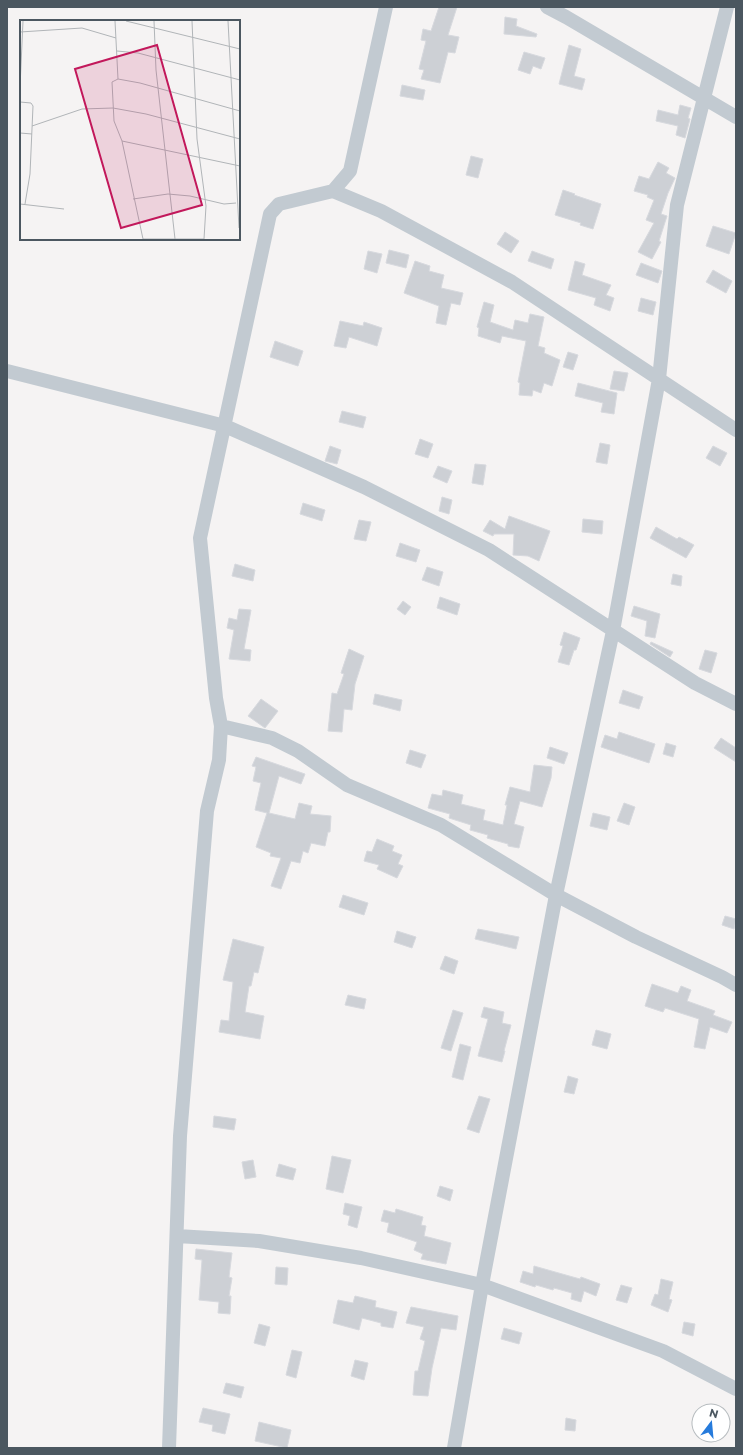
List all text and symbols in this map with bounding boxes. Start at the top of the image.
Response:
inset map [20,20,240,240]
north arrow [691,1403,731,1443]
text: N [708,1405,720,1421]

